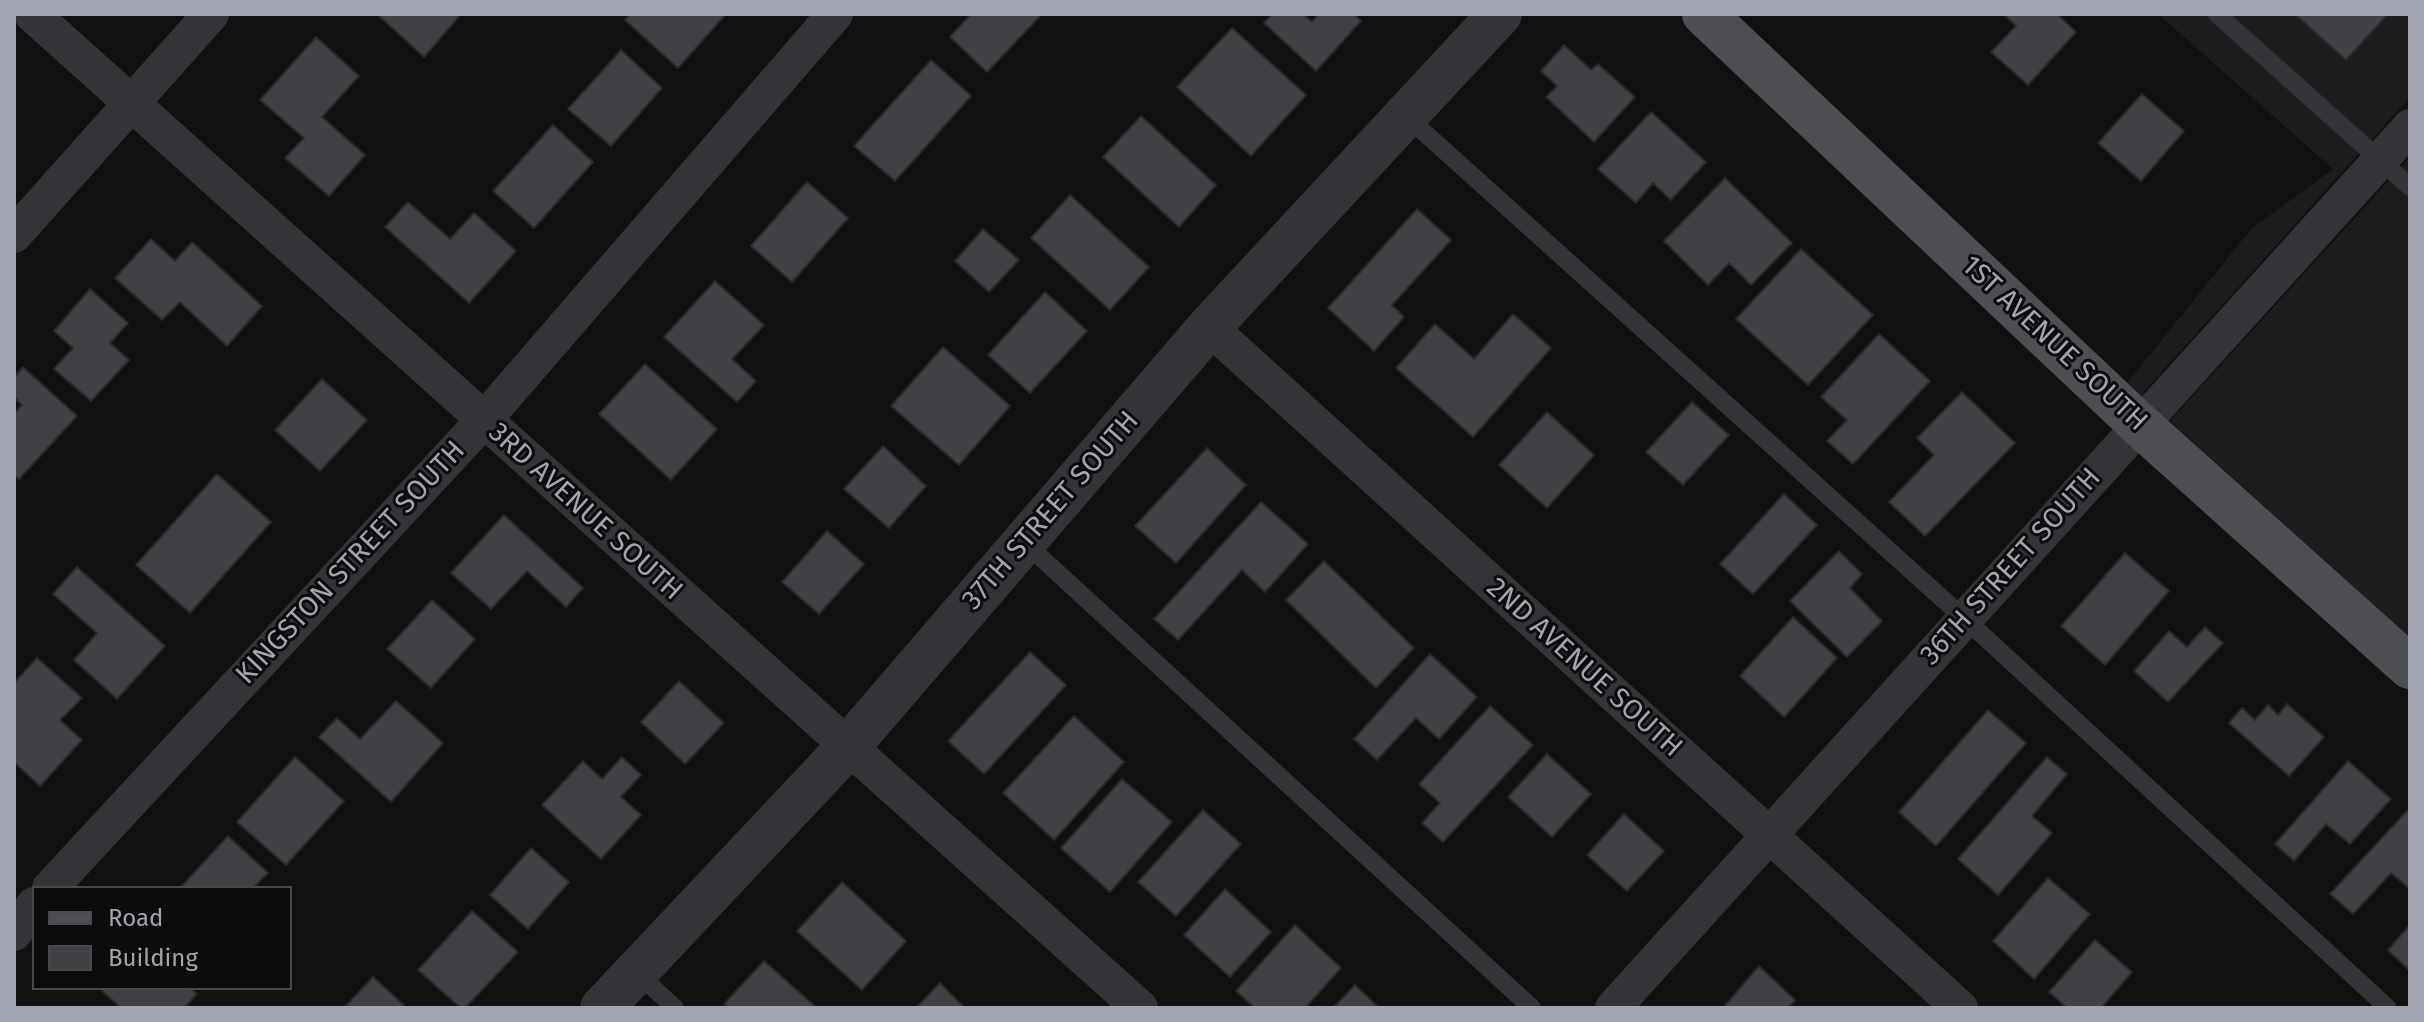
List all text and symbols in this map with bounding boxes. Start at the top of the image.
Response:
street label: 1ST AVENUE SOUTH [1954,249,2154,439]
street label: 37TH STREET SOUTH [956,405,1146,617]
street label: 3RD AVENUE SOUTH [481,416,689,608]
street label: KINGSTON STREET SOUTH [230,434,472,692]
street label: 36TH STREET SOUTH [1914,462,2108,672]
street label: 2ND AVENUE SOUTH [1479,571,1689,765]
legend [32,886,292,990]
text: Road [108,904,163,932]
text: Building [108,944,198,972]

